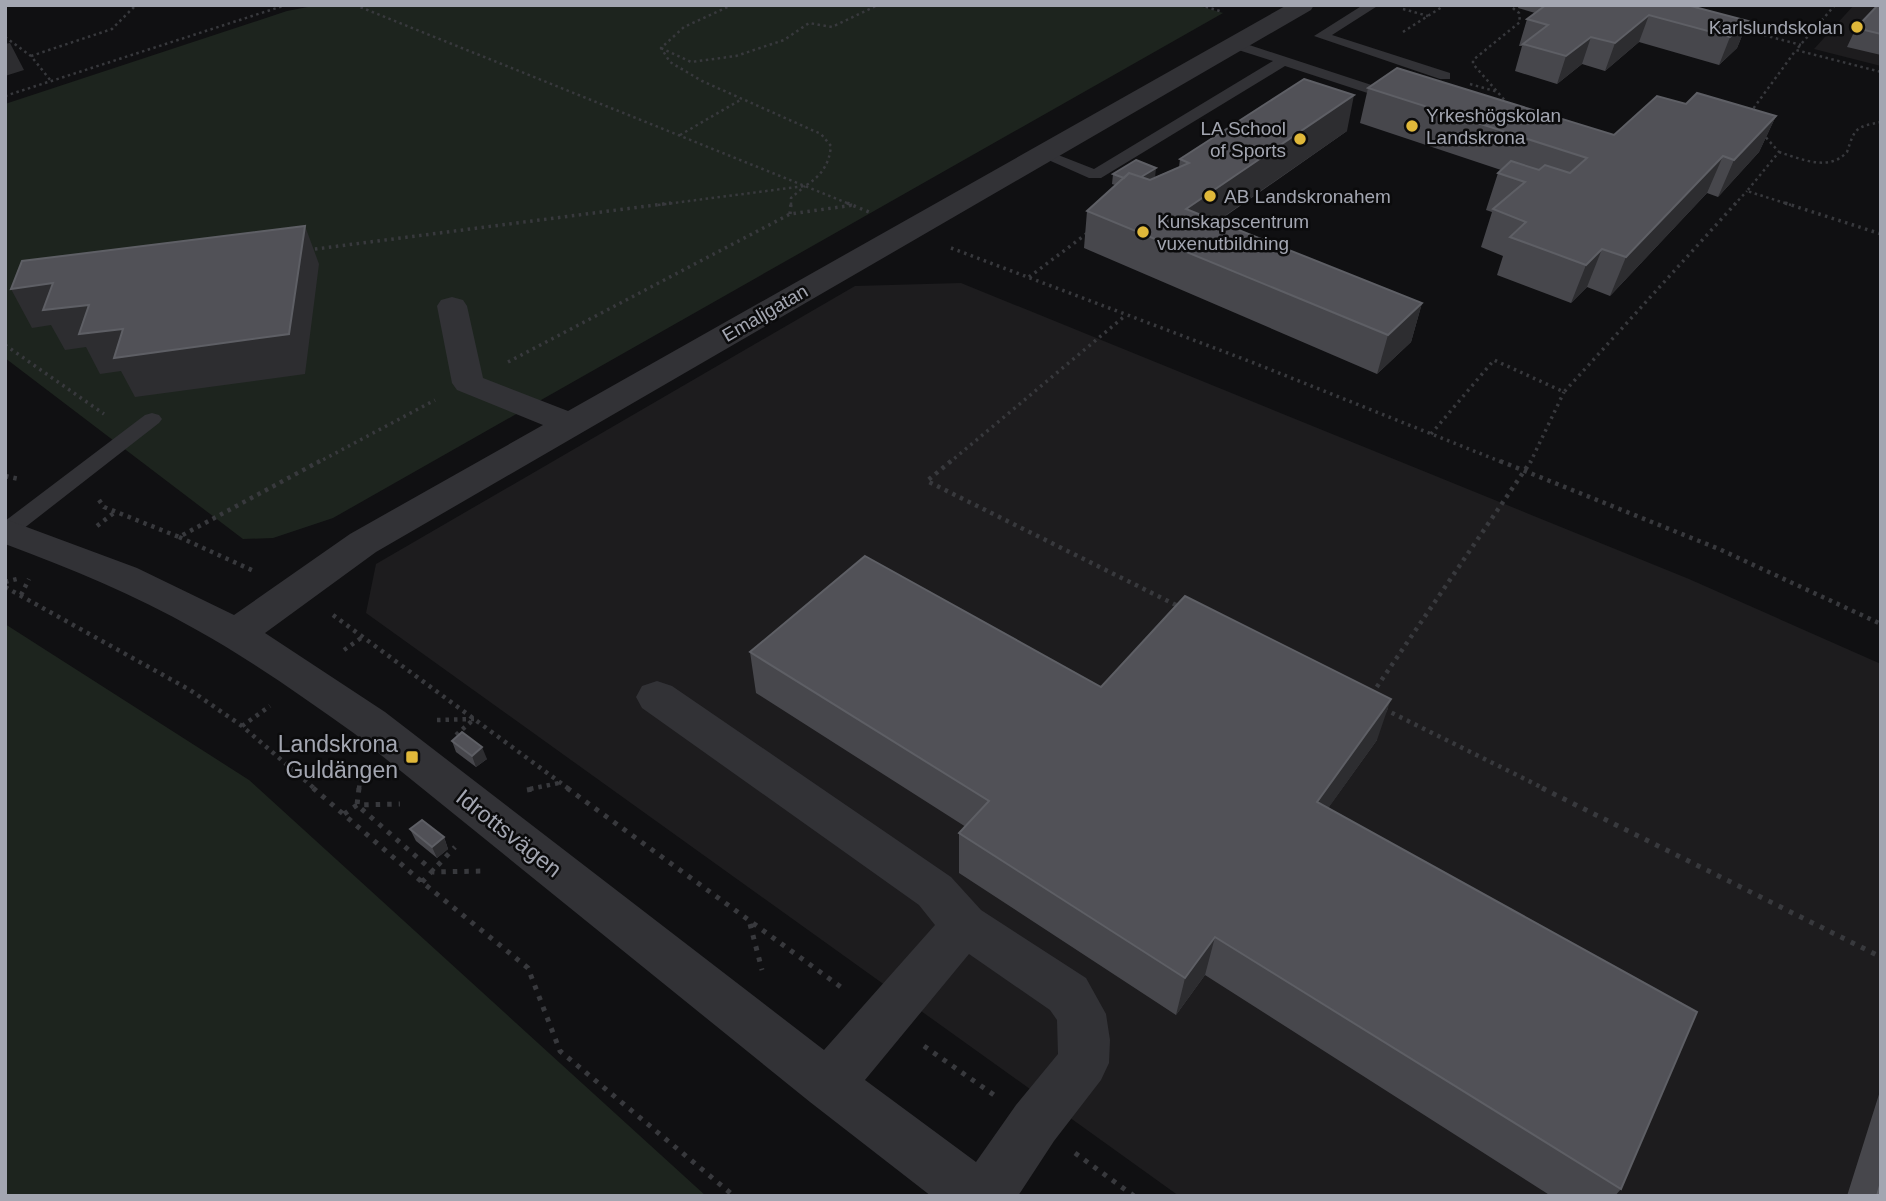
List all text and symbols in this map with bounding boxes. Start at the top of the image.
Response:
place label: Karlslundskolan [1709,17,1843,38]
marker: Karlslundskolan [1849,19,1865,35]
place label: Yrkeshögskolan Landskrona [1426,105,1561,148]
place label: LA School of Sports [1200,118,1286,161]
marker: Yrkeshögskolan Landskrona [1404,118,1420,134]
marker: LA School of Sports [1292,131,1308,147]
place label: AB Landskronahem [1224,186,1391,207]
marker: AB Landskronahem [1202,188,1218,204]
place label: Kunskapscentrum vuxenutbildning [1157,211,1309,254]
marker: Kunskapscentrum vuxenutbildning [1135,224,1151,240]
street label: Emaljgatan [719,280,811,346]
place label: Landskrona Guldängen [278,731,398,783]
marker: Landskrona Guldängen [404,749,420,765]
street label: Idrottsvägen [451,784,567,882]

